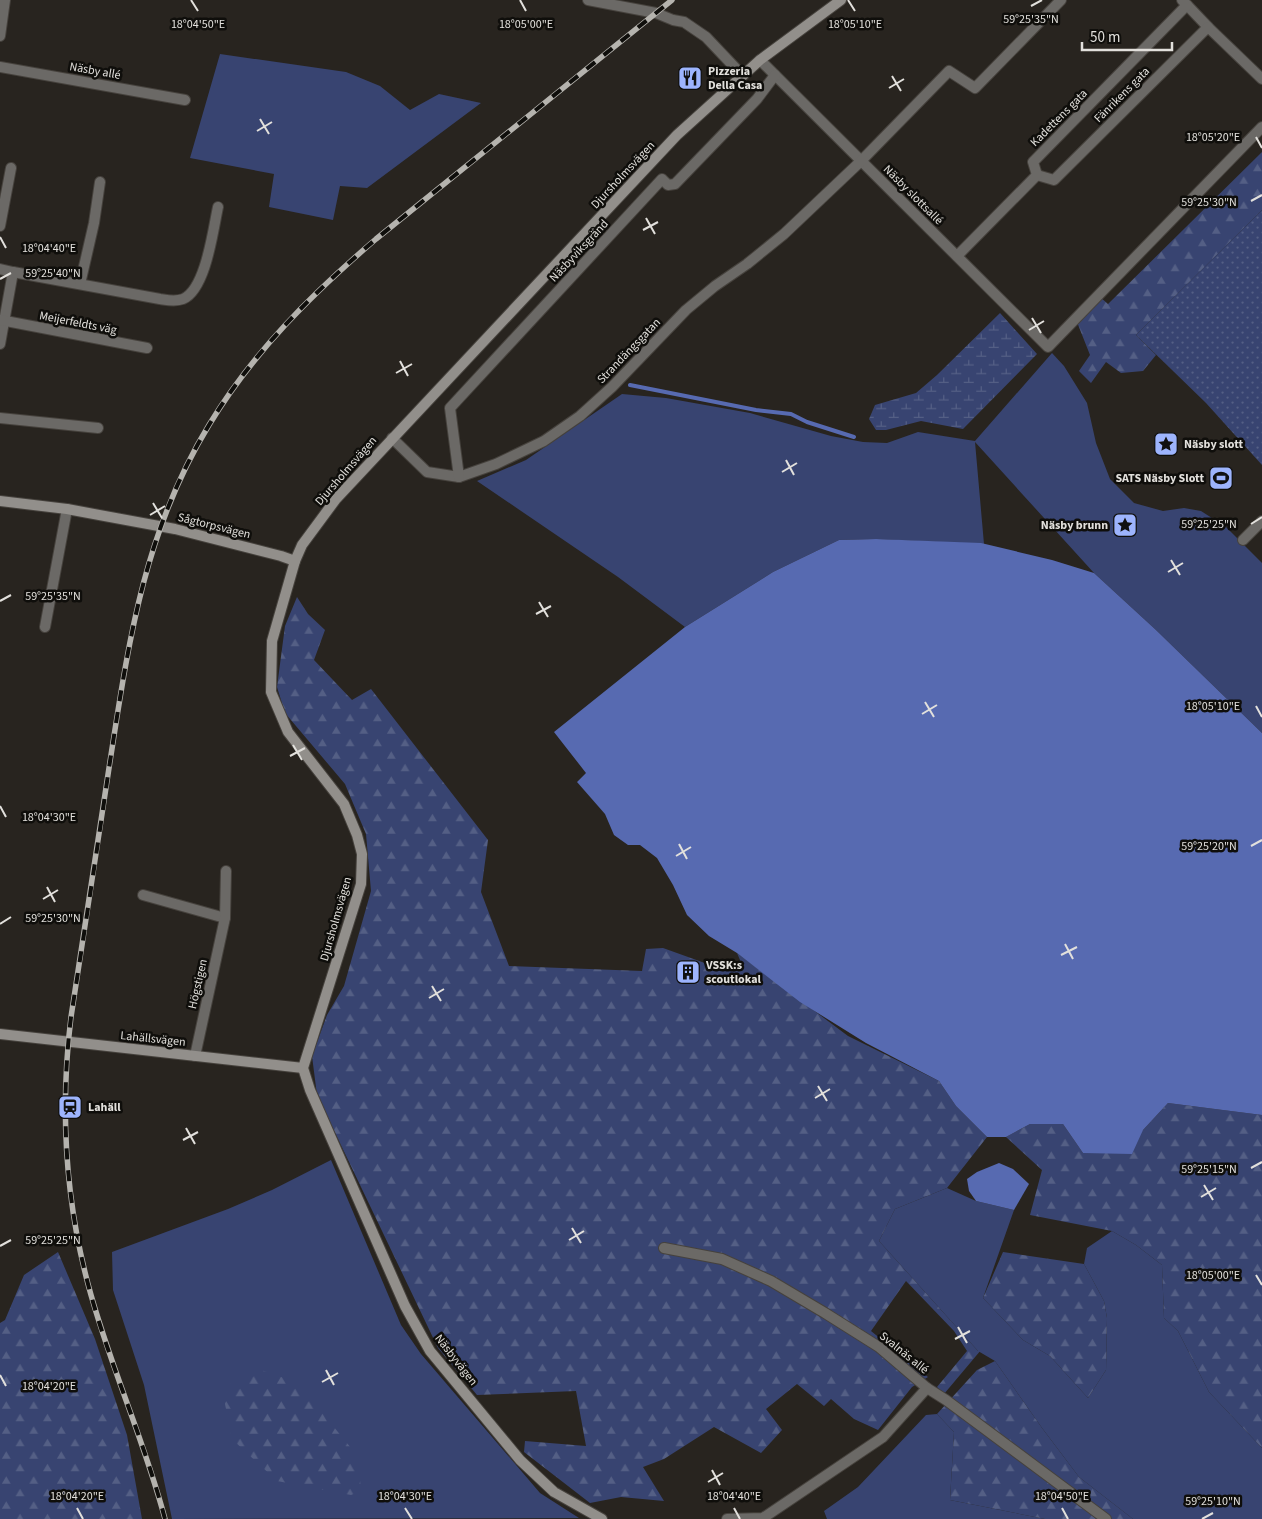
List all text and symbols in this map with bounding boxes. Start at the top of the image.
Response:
text: 59°25'35"N [1003,11,1059,28]
text: 18°04'50"E [171,16,225,33]
text: 18°05'00"E [499,16,553,33]
text: 18°05'10"E [828,16,882,33]
scale bar [1082,20,1172,52]
text: 50 m [1090,27,1120,48]
street label: Näsby allé [68,58,122,84]
place label: Pizzeria Della Casa [708,63,762,94]
street label: Fänrikens gata [1090,63,1154,127]
restaurant icon: Pizzeria Della Casa [677,65,703,91]
street label: Kadettens gata [1027,86,1091,150]
text: 18°05'20"E [1186,129,1240,146]
street label: Djursholmsvägen [587,137,659,213]
street label: Näsby slottsallé [879,161,947,229]
text: 59°25'30"N [1181,194,1237,211]
street label: Näsbyviksgränd [546,216,612,286]
text: 18°04'40"E [22,240,76,257]
text: 59°25'40"N [25,265,81,282]
street label: Meijerfeldts väg [38,307,118,339]
street label: Strandängsgatan [593,314,665,388]
place icon: Näsby slott [1153,431,1179,457]
street label: Djursholmsvägen [311,433,381,509]
place label: Näsby slott [1184,436,1243,453]
sports icon: SATS Näsby Slott [1208,465,1234,491]
place label: SATS Näsby Slott [1115,470,1204,487]
street label: Sågtorpsvägen [176,509,252,543]
place icon: Näsby brunn [1112,512,1138,538]
text: 59°25'25"N [1181,516,1237,533]
place label: Näsby brunn [1041,517,1108,534]
text: 59°25'35"N [25,588,81,605]
text: 18°05'10"E [1186,698,1240,715]
text: 18°04'30"E [22,809,76,826]
text: 59°25'20"N [1181,838,1237,855]
street label: Djursholmsvägen [316,875,356,963]
text: 59°25'30"N [25,910,81,927]
street label: Högstigen [184,957,212,1011]
place label: VSSK:s scoutlokal [705,957,762,988]
building icon: VSSK:s scoutlokal [675,959,701,985]
street label: Lahällsvägen [120,1027,186,1051]
station icon: Lahäll [57,1094,83,1120]
place label: Lahäll [88,1099,121,1116]
text: 59°25'15"N [1181,1161,1237,1178]
text: 59°25'25"N [25,1232,81,1249]
text: 18°05'00"E [1186,1267,1240,1284]
street label: Svalnäs allé [876,1328,932,1378]
street label: Näsbyvägen [431,1331,481,1389]
text: 18°04'20"E [22,1378,76,1395]
text: 18°04'20"E [50,1488,104,1505]
text: 18°04'30"E [378,1488,432,1505]
text: 18°04'40"E [707,1488,761,1505]
text: 18°04'50"E [1035,1488,1089,1505]
text: 59°25'10"N [1185,1493,1241,1510]

